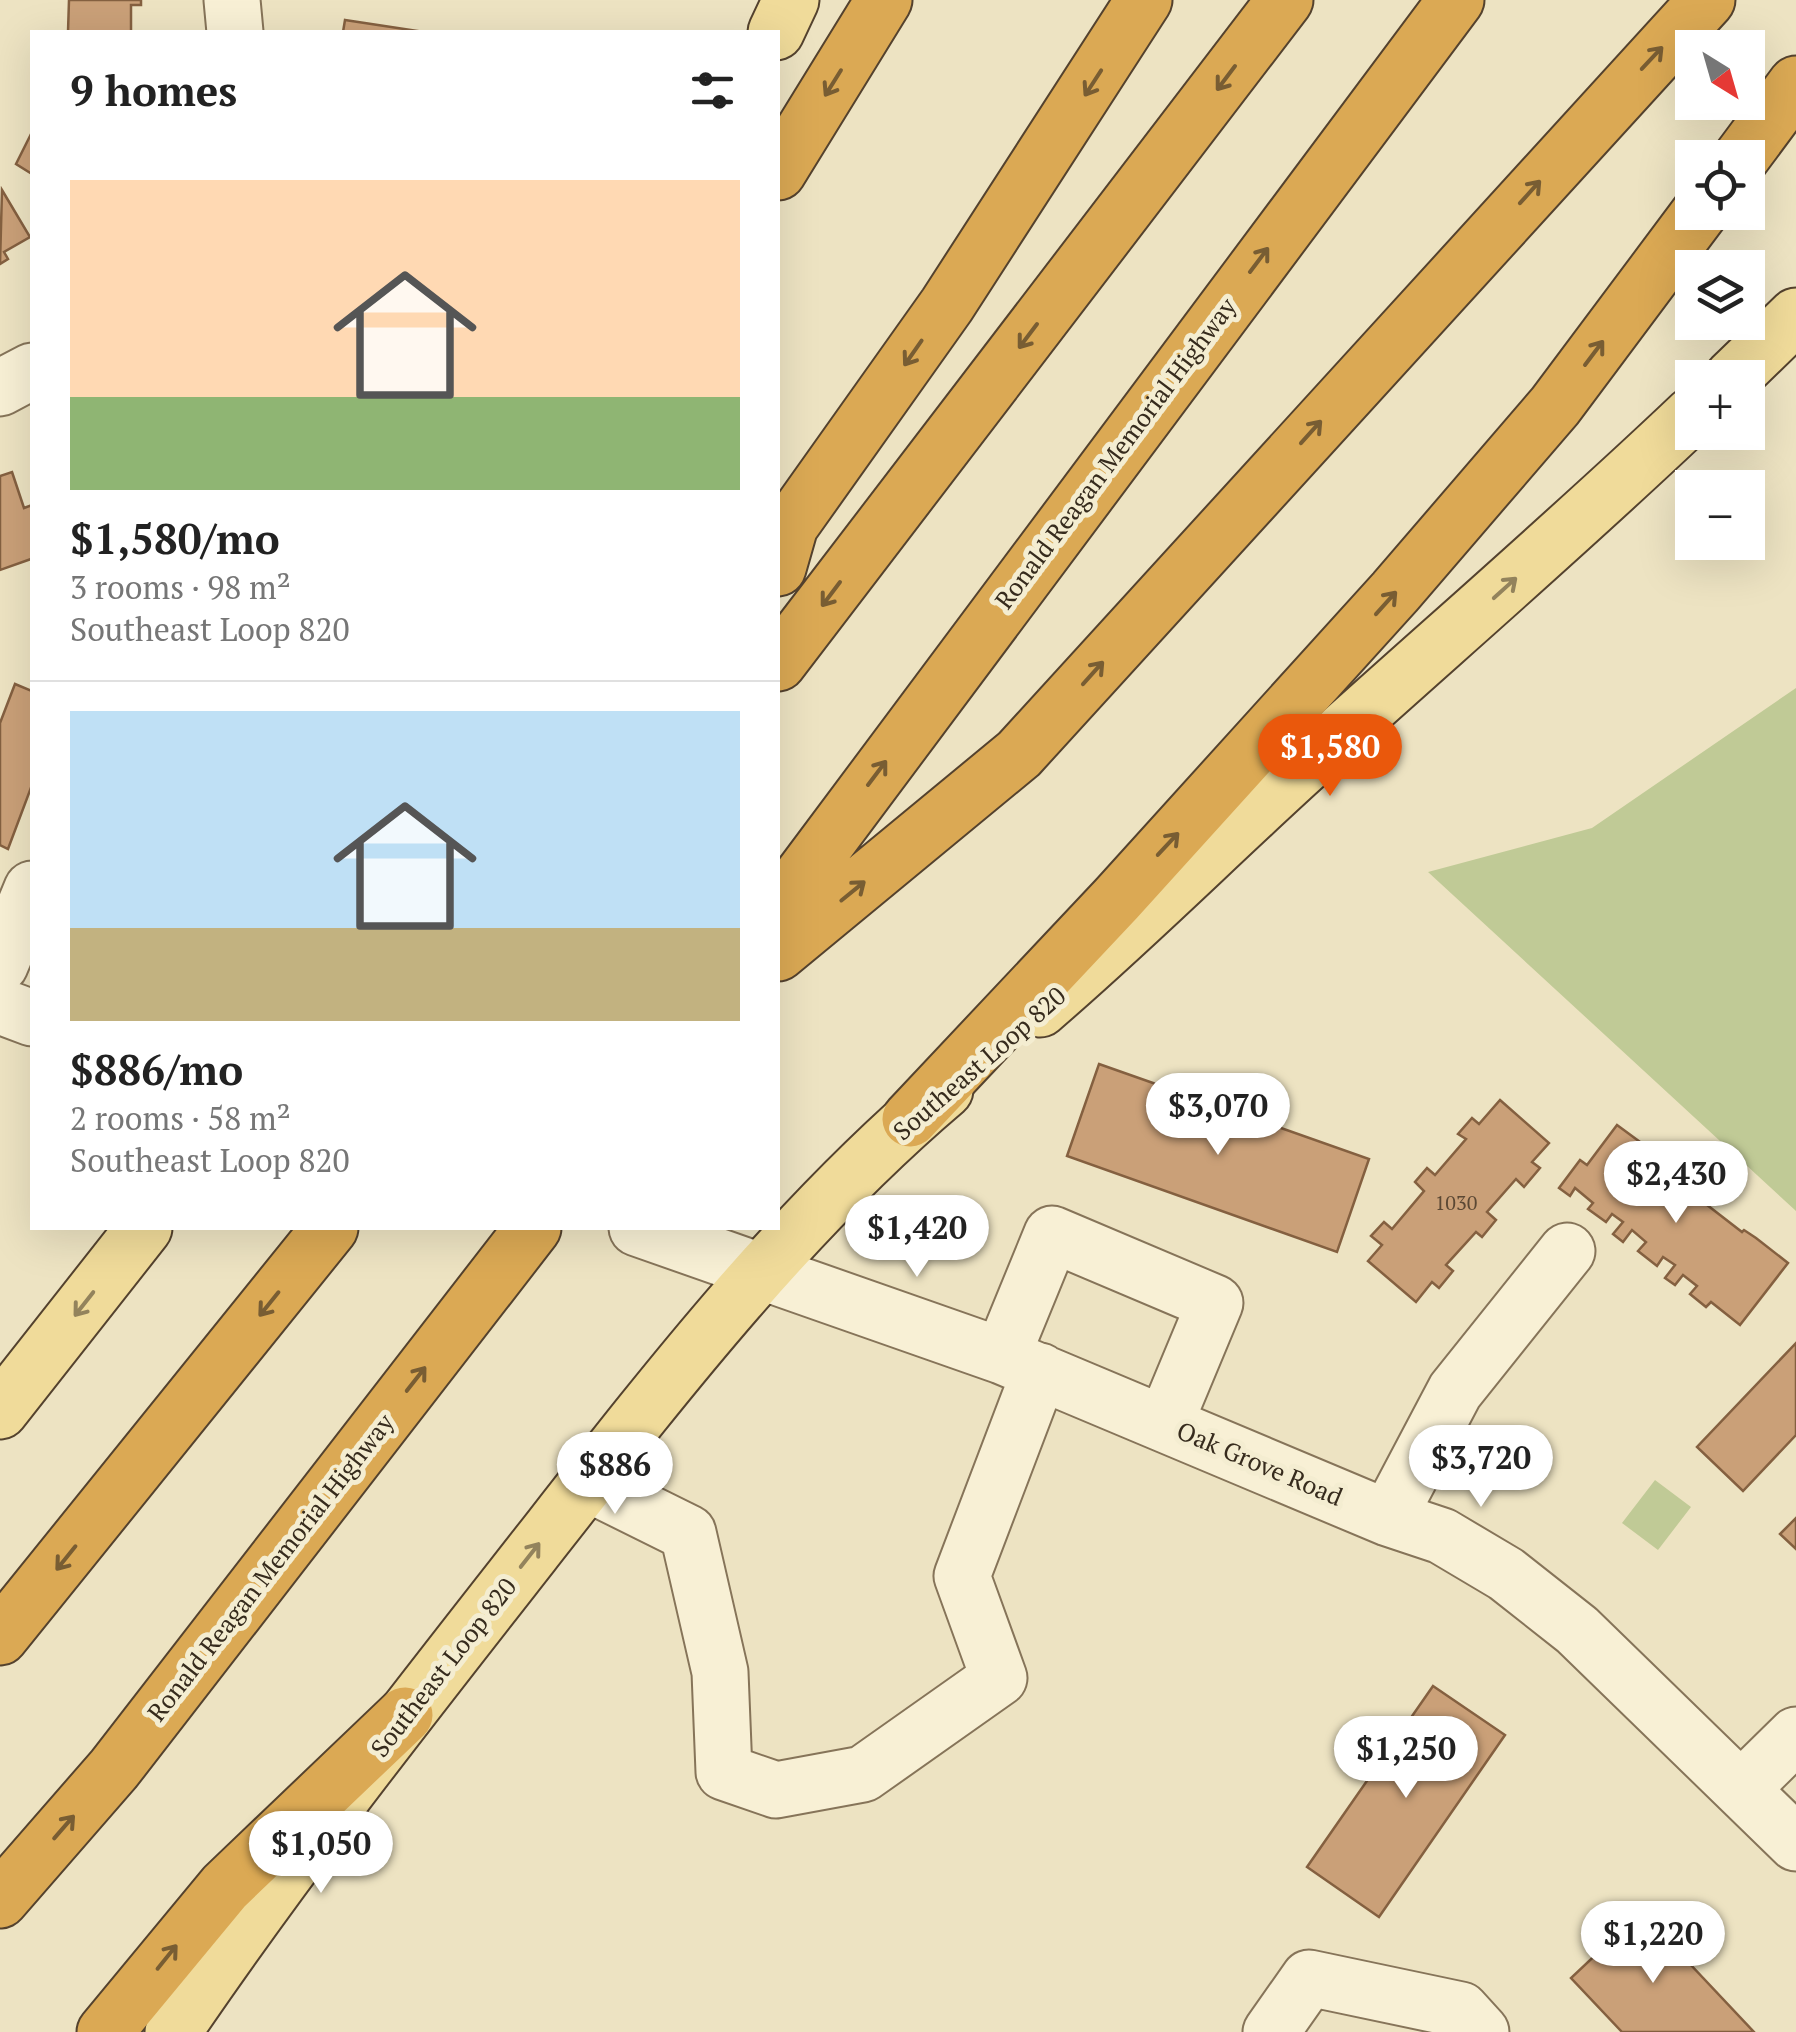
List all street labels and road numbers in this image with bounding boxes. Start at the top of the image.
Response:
street label: Ronald Reagan Memorial Highway [987,290,1243,615]
street label: Southeast Loop 820 [886,979,1072,1147]
street label: Ronald Reagan Memorial Highway [140,1406,401,1728]
street label: Oak Grove Road [1172,1413,1348,1513]
street label: Southeast Loop 820 [363,1571,523,1763]

